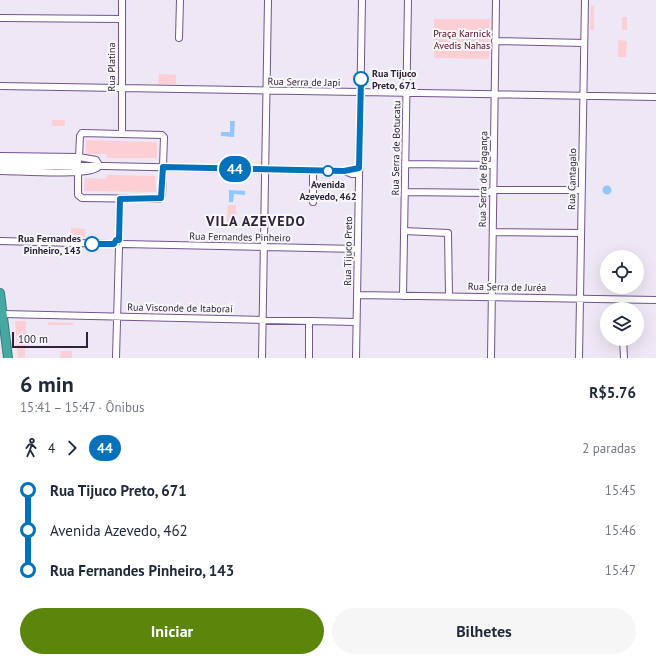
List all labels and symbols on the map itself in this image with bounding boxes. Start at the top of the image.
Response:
park label: Praça Karnick Avedis Nahas [433,27,491,52]
street label: Rua Platina [105,43,118,91]
place label: Rua Tijuco Preto, 671 [372,67,417,92]
marker: Rua Tijuco Preto, 671 [353,71,369,87]
street label: Rua Serra de Japi [268,75,340,89]
street label: Rua Serra de Botucatu [389,100,403,196]
street label: Rua Serra de Bragança [476,131,490,227]
street label: Rua Cantagalo [565,148,579,210]
line badge: 44 [217,156,253,182]
marker: Avenida Azevedo, 462 [322,165,334,177]
place label: Avenida Azevedo, 462 [299,178,357,203]
district label: VILA AZEVEDO [205,212,306,230]
street label: Rua Tijuco Preto [341,216,355,286]
street label: Rua Fernandes Pinheiro [189,230,291,244]
place label: Rua Fernandes Pinheiro, 143 [18,232,81,257]
marker: Rua Fernandes Pinheiro, 143 [84,236,100,252]
street label: Rua Serra de Juréa [468,280,546,294]
street label: Rua Visconde de Itaboraí [127,301,233,315]
scale bar [12,330,88,349]

